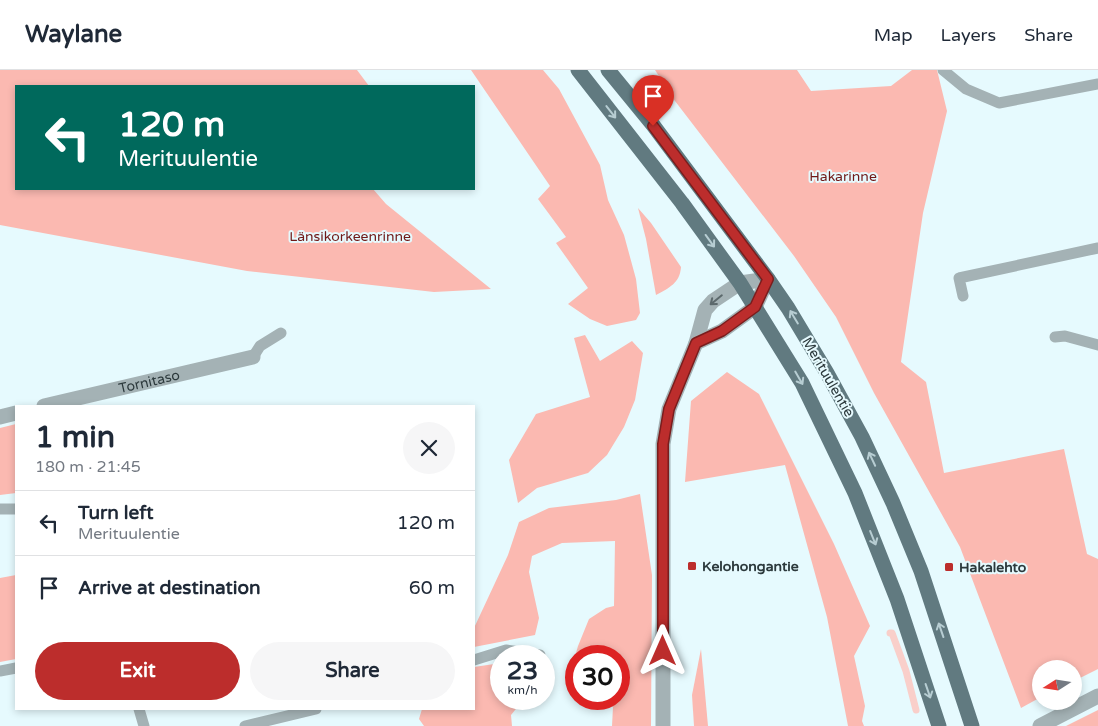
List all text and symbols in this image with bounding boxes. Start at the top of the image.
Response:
text: Waylane [25,20,122,49]
text: Map [874,24,913,46]
text: Layers [941,24,996,46]
text: Share [1024,24,1073,46]
pin [632,75,674,126]
icon: arrive [639,82,667,110]
text: 120 m [118,104,225,146]
icon: left [35,105,100,170]
one-way arrow [606,105,616,119]
text: Merituulentie [118,146,258,172]
park label: Hakarinne [809,168,877,185]
park label: Länsikorkeenrinne [289,228,411,245]
one-way arrow [705,234,715,248]
one-way arrow [709,295,723,305]
one-way arrow [788,311,798,325]
street label: Merituulentie [798,334,858,420]
street label: Tornitaso [117,366,181,397]
one-way arrow [794,371,804,385]
text: 1 min [35,419,115,456]
button: close [403,422,455,474]
one-way arrow [867,452,877,467]
text: 180 m · 21:45 [35,457,141,477]
text: Turn left [78,502,154,524]
icon: left [35,509,63,537]
text: 120 m [397,512,455,534]
text: Merituulentie [78,524,180,544]
one-way arrow [869,530,878,545]
place label: Kelohongantie [702,558,799,575]
place label: Hakalehto [959,559,1027,576]
marker: Kelohongantie [686,560,698,572]
marker: Hakalehto [943,561,955,573]
icon: arrive [35,574,63,602]
text: Arrive at destination [78,577,261,599]
text: 60 m [409,577,455,599]
one-way arrow [935,622,945,638]
position arrow [636,624,688,676]
button: Exit [35,642,240,700]
button: Share [250,642,455,700]
speed limit sign: 30 [565,645,630,710]
text: 23 [507,656,538,686]
north arrow [1032,660,1082,710]
map controls [1032,660,1082,710]
text: km/h [507,683,538,697]
one-way arrow [924,683,934,699]

